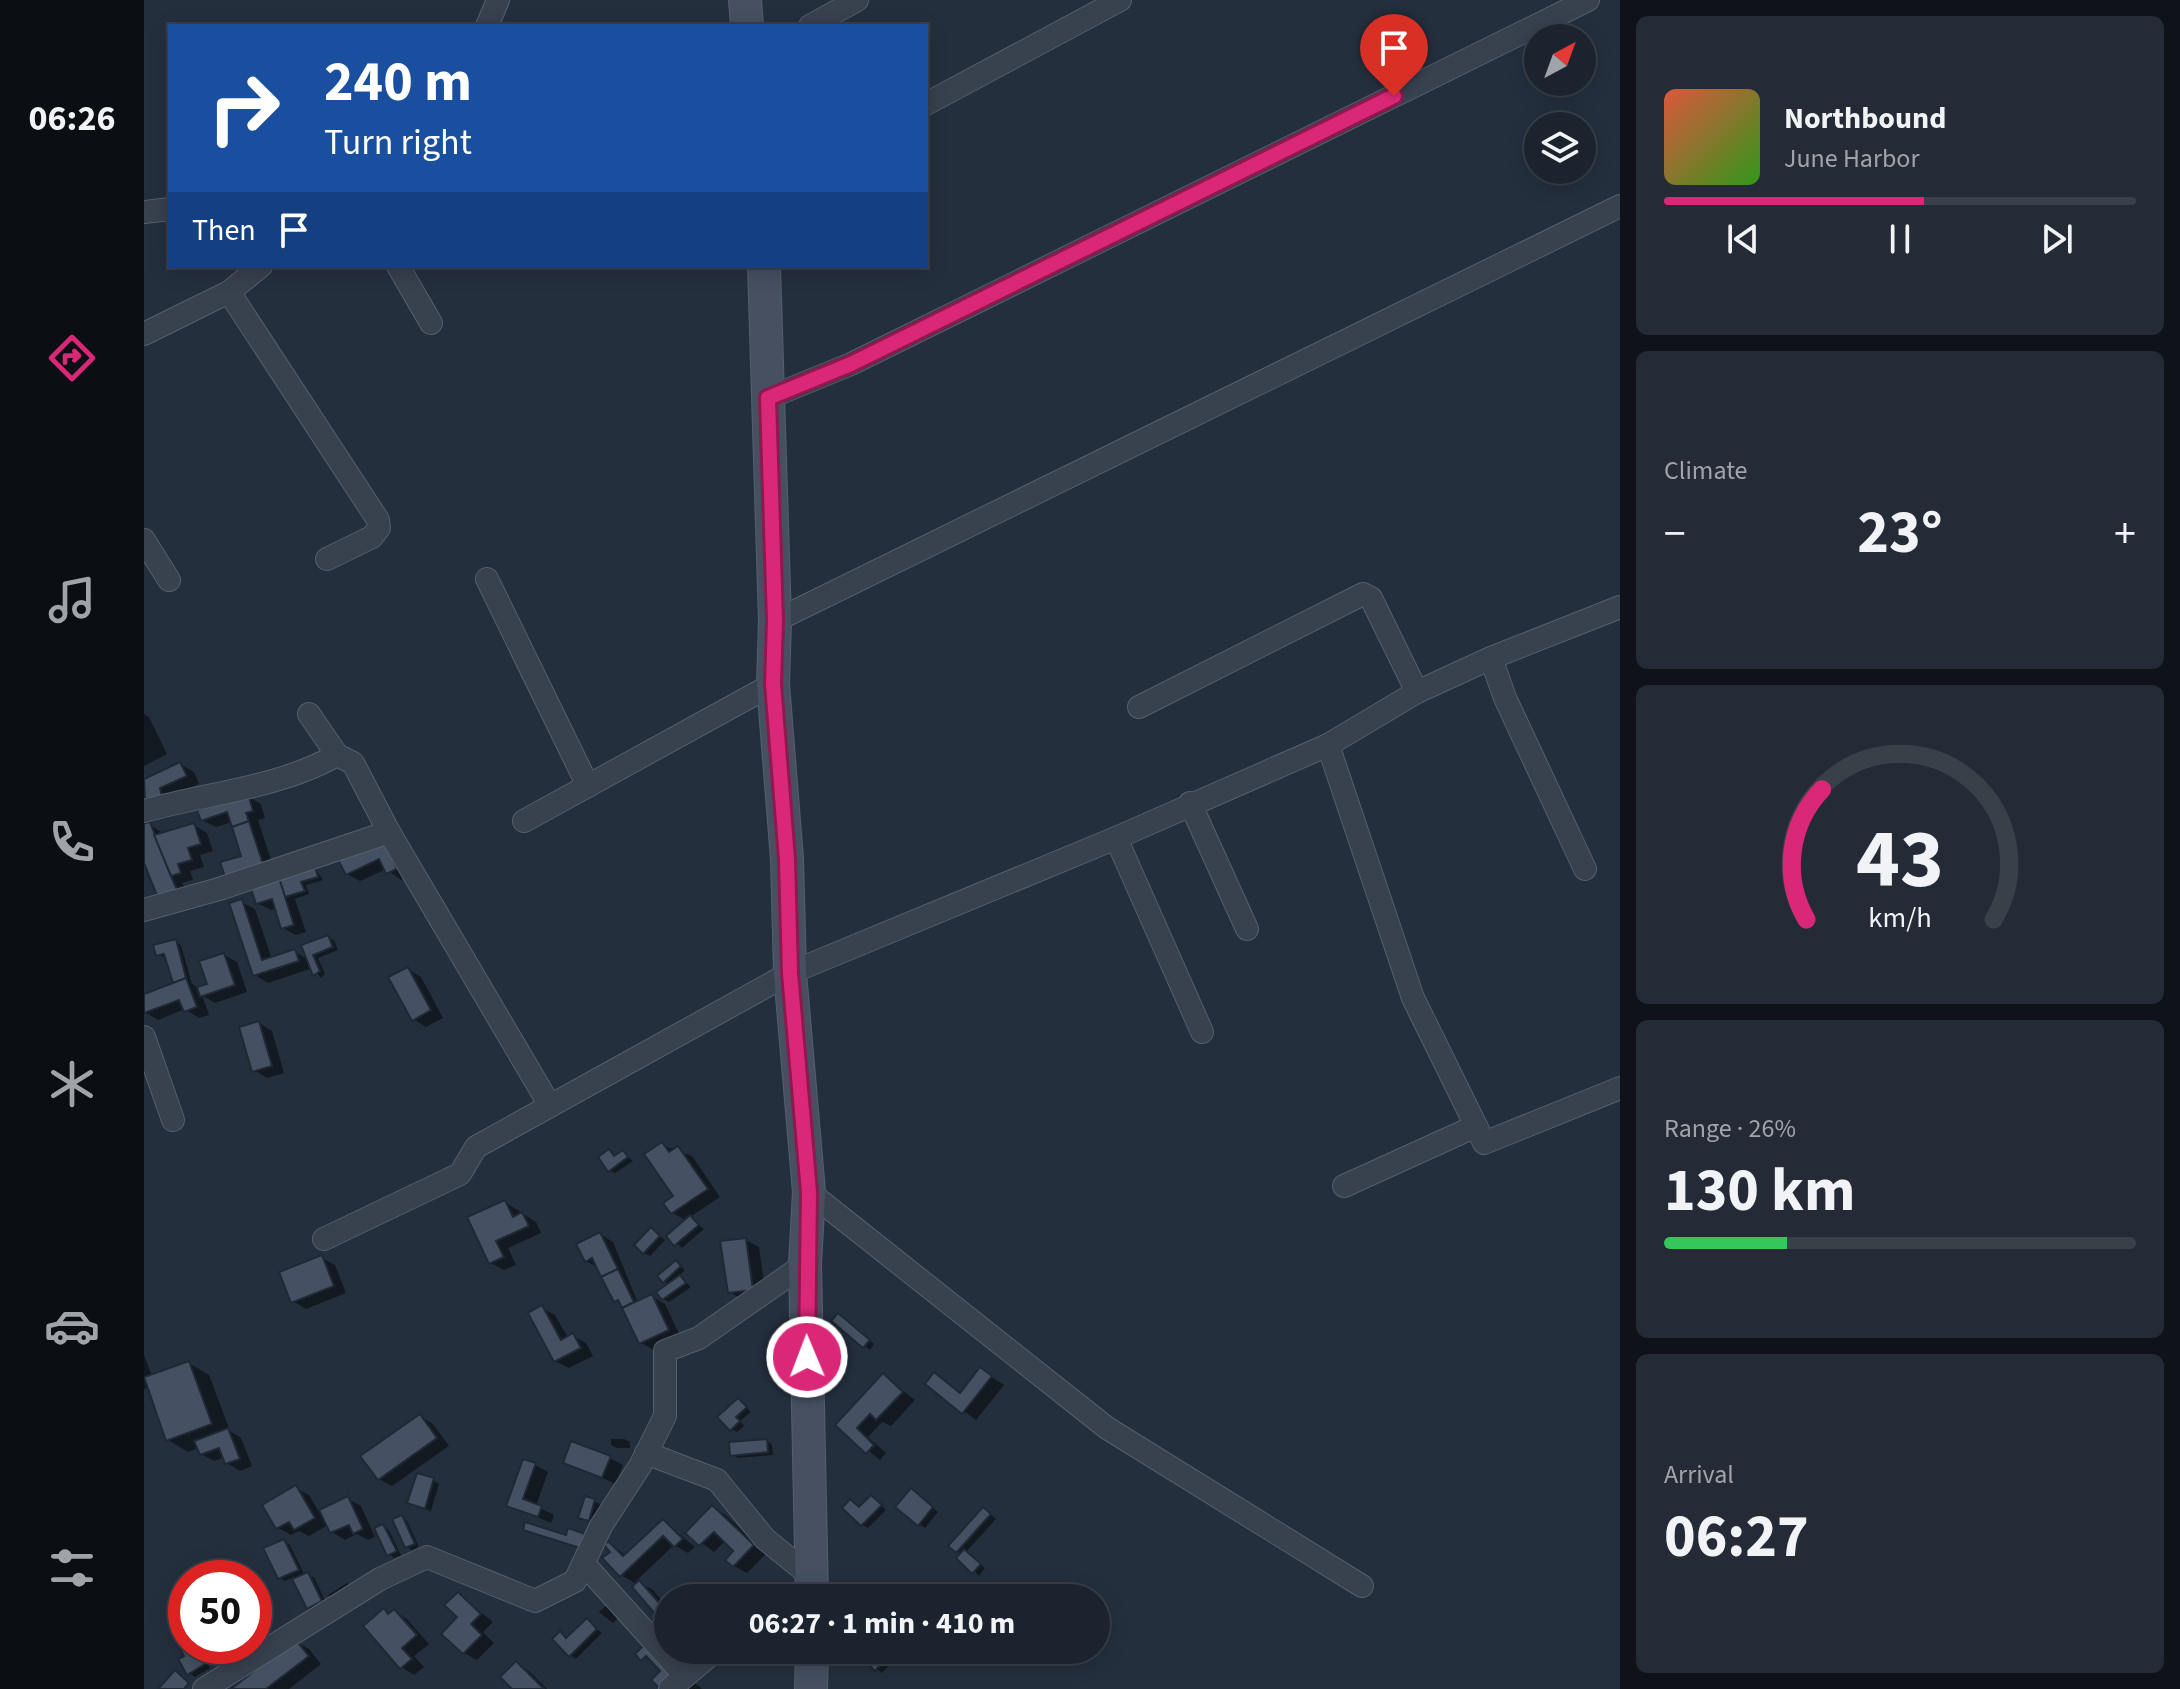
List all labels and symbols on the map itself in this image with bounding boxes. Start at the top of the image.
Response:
pin [1360,14.0,1428,96]
north arrow [1524,24,1596,96]
position arrow [765,1315,849,1399]
speed limit sign: 50 [168,1560,272,1664]

